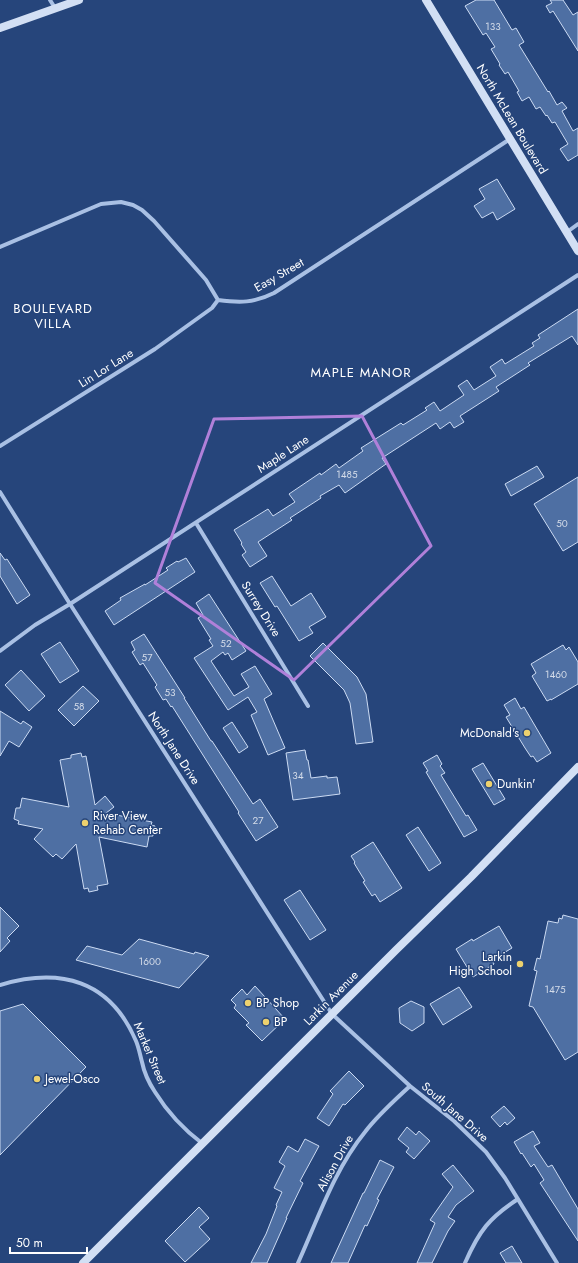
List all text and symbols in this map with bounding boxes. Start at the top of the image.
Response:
house number: 133 [485,19,501,34]
street label: North McLean Boulevard [472,60,552,178]
street label: Easy Street [251,253,307,296]
district label: BOULEVARD VILLA [13,299,93,333]
street label: Lin Lor Lane [75,344,137,392]
district label: MAPLE MANOR [311,363,411,382]
street label: Maple Lane [254,431,312,477]
house number: 1485 [336,467,358,482]
house number: 50 [556,516,568,531]
street label: Surrey Drive [237,578,285,640]
house number: 52 [220,636,232,651]
house number: 57 [142,650,153,665]
house number: 1460 [545,667,567,682]
house number: 53 [164,685,176,700]
house number: 58 [73,699,85,714]
street label: North Jane Drive [144,708,204,788]
place label: McDonald's [460,724,519,742]
marker: McDonald's [522,728,532,738]
house number: 34 [292,768,304,783]
place label: Dunkin' [497,775,536,793]
marker: Dunkin' [484,779,494,789]
place label: River View Rehab Center [93,807,163,839]
house number: 27 [253,813,264,828]
marker: River View Rehab Center [80,818,90,828]
place label: Larkin High School [449,948,512,980]
house number: 1600 [139,954,161,969]
marker: Larkin High School [515,959,525,969]
street label: Larkin Avenue [300,967,362,1029]
house number: 1475 [544,982,566,997]
place label: BP Shop [256,994,299,1012]
marker: BP Shop [243,998,253,1008]
place label: BP [274,1013,288,1031]
marker: BP [261,1017,271,1027]
street label: Market Street [129,1019,171,1087]
place label: Jewel-Osco [43,1070,100,1088]
marker: Jewel-Osco [32,1074,42,1084]
street label: South Jane Drive [418,1078,492,1146]
street label: Alison Drive [312,1132,358,1194]
scale bar [10,1229,87,1255]
text: 50 m [16,1234,43,1252]

